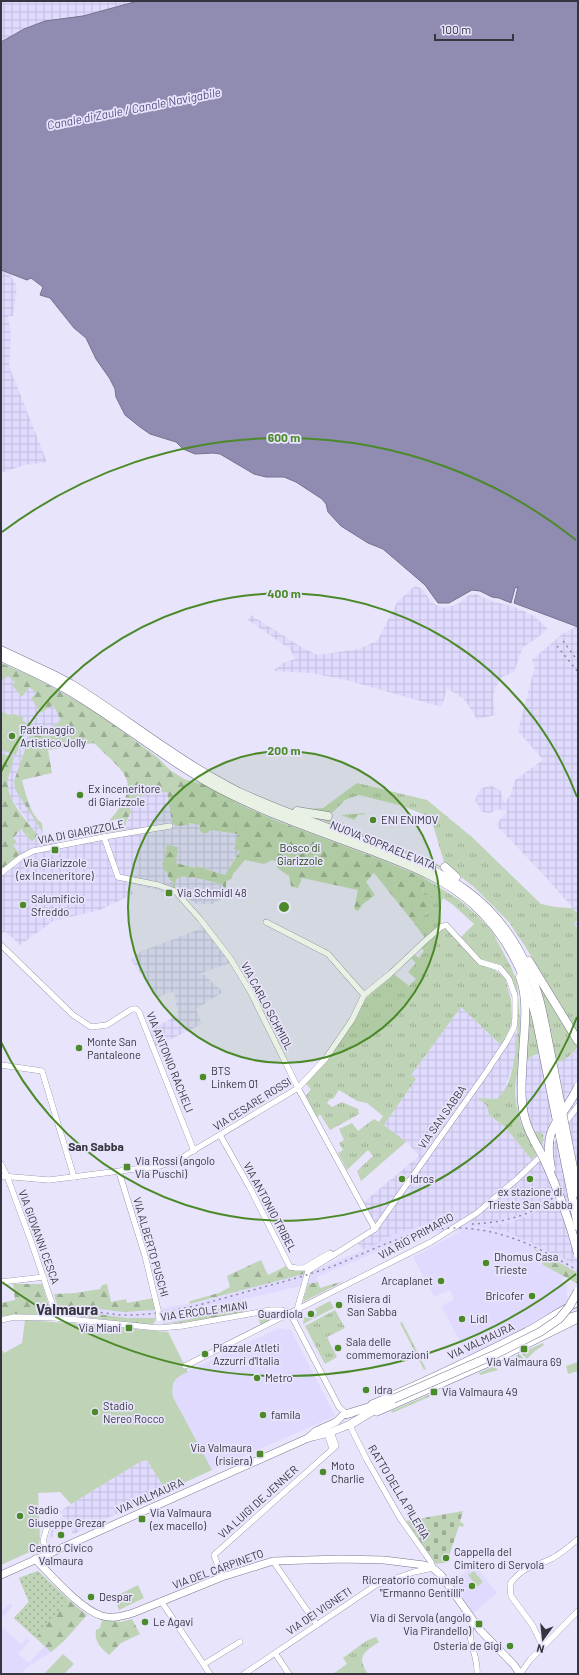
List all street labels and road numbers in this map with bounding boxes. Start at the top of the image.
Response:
street label: VIA DI GIARIZZOLE [37,817,126,846]
street label: NUOVA SOPRAELEVATA [329,817,438,872]
street label: VIA CARLO SCHMIDL [239,960,296,1052]
street label: VIA ANTONIO RACHELI [144,1010,197,1114]
street label: VIA CESARE ROSSI [210,1074,293,1133]
street label: VIA SAN SABBA [415,1082,468,1151]
street label: VIA ANTONIO TRIBEL [241,1160,300,1254]
street label: VIA GIOVANNI CESCA [16,1188,63,1286]
street label: VIA ALBERTO PUSCHI [131,1196,172,1298]
street label: VIA RIO PRIMARIO [376,1209,456,1262]
street label: VIA ERCOLE MIANI [160,1298,248,1323]
street label: VIA VALMAURA [445,1319,516,1362]
street label: RATTO DELLA PILERIA [366,1442,433,1542]
street label: VIA LUIGI DE JENNER [215,1462,300,1541]
street label: VIA VALMAURA [114,1475,186,1516]
street label: VIA DEL CARPINETO [170,1546,265,1591]
street label: VIA DEI VIGNETI [284,1584,354,1637]

